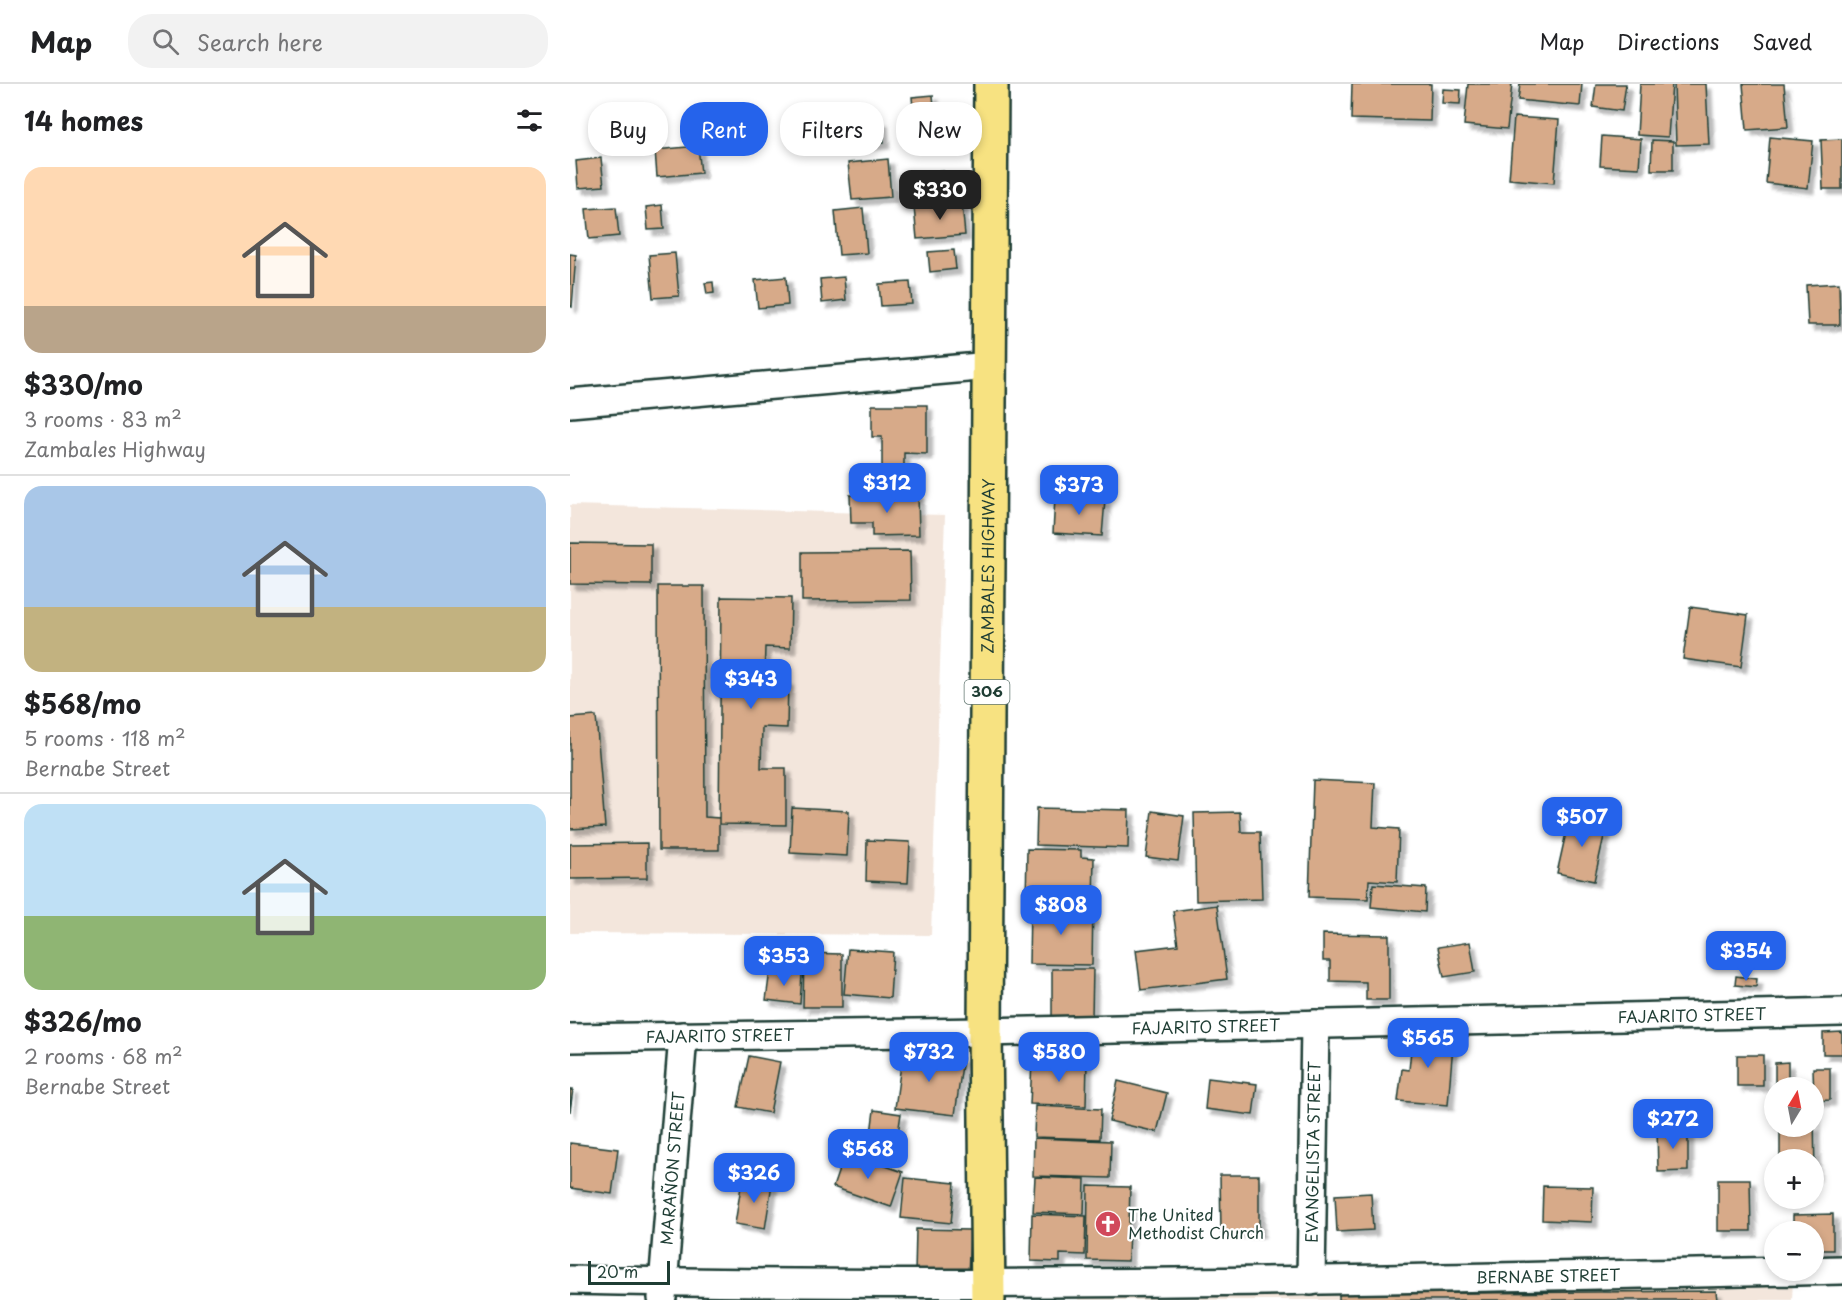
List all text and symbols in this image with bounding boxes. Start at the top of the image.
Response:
search box [128,14,548,68]
text: Map [30,20,92,63]
icon: search [149,25,182,58]
text: Search here [197,25,323,58]
text: Map [1539,25,1584,57]
text: Directions [1617,25,1719,57]
text: Saved [1752,25,1812,57]
text: 14 homes [24,101,143,140]
chip: Buy [588,102,668,156]
chip: Rent [680,102,768,156]
chip: Filters [780,102,884,156]
chip: New [896,102,982,156]
icon: filters [513,104,546,137]
pin: $330 [904,170,976,221]
text: $330 [913,174,967,204]
icon: home [231,206,339,314]
text: $330/mo [24,365,143,404]
text: 3 rooms · 83 m² [24,404,182,434]
text: Zambales Highway [24,434,206,464]
pin: $312 [851,463,923,514]
pin: $373 [1043,465,1115,516]
text: $312 [863,467,911,497]
text: $373 [1054,469,1104,499]
street label: ZAMBALES HIGHWAY [974,478,1000,654]
icon: home [231,525,339,633]
pin: $343 [715,659,787,710]
text: $343 [724,663,778,693]
road number: 306 [964,680,1010,704]
text: $568/mo [24,684,141,723]
text: 5 rooms · 118 m² [24,723,186,753]
text: Bernabe Street [24,753,170,783]
pin: $507 [1546,797,1618,848]
text: $507 [1556,801,1608,831]
icon: home [231,843,339,951]
pin: $808 [1025,885,1097,936]
text: $808 [1035,889,1087,919]
pin: $354 [1710,931,1782,982]
text: $354 [1720,935,1772,965]
pin: $353 [748,936,820,987]
text: $353 [758,940,810,970]
street label: FAJARITO STREET [1617,1001,1766,1028]
text: $326/mo [24,1002,142,1041]
street label: FAJARITO STREET [1131,1012,1280,1040]
pin: $565 [1392,1018,1464,1069]
street label: FAJARITO STREET [646,1022,794,1048]
text: $565 [1402,1022,1454,1052]
pin: $732 [893,1032,965,1083]
pin: $580 [1023,1032,1095,1083]
text: $732 [904,1036,954,1066]
text: $580 [1033,1036,1085,1066]
text: 2 rooms · 68 m² [24,1041,183,1071]
street label: EVANGELISTA STREET [1299,1061,1325,1243]
text: Bernabe Street [24,1071,170,1101]
north arrow [1764,1077,1824,1137]
map controls [1764,1077,1824,1281]
street label: MARAÑON STREET [653,1090,690,1246]
pin: $272 [1637,1099,1709,1150]
text: $272 [1647,1103,1699,1133]
pin: $568 [832,1129,904,1180]
text: $568 [842,1133,894,1163]
button: + [1764,1149,1824,1209]
pin: $326 [718,1153,790,1204]
text: $326 [728,1157,780,1187]
place label: The United Methodist Church [1128,1202,1264,1244]
church icon: The United Methodist Church [1093,1209,1123,1239]
button: − [1764,1221,1824,1281]
scale bar [588,1258,670,1286]
text: 20 m [597,1259,638,1283]
street label: BERNABE STREET [1476,1262,1621,1289]

